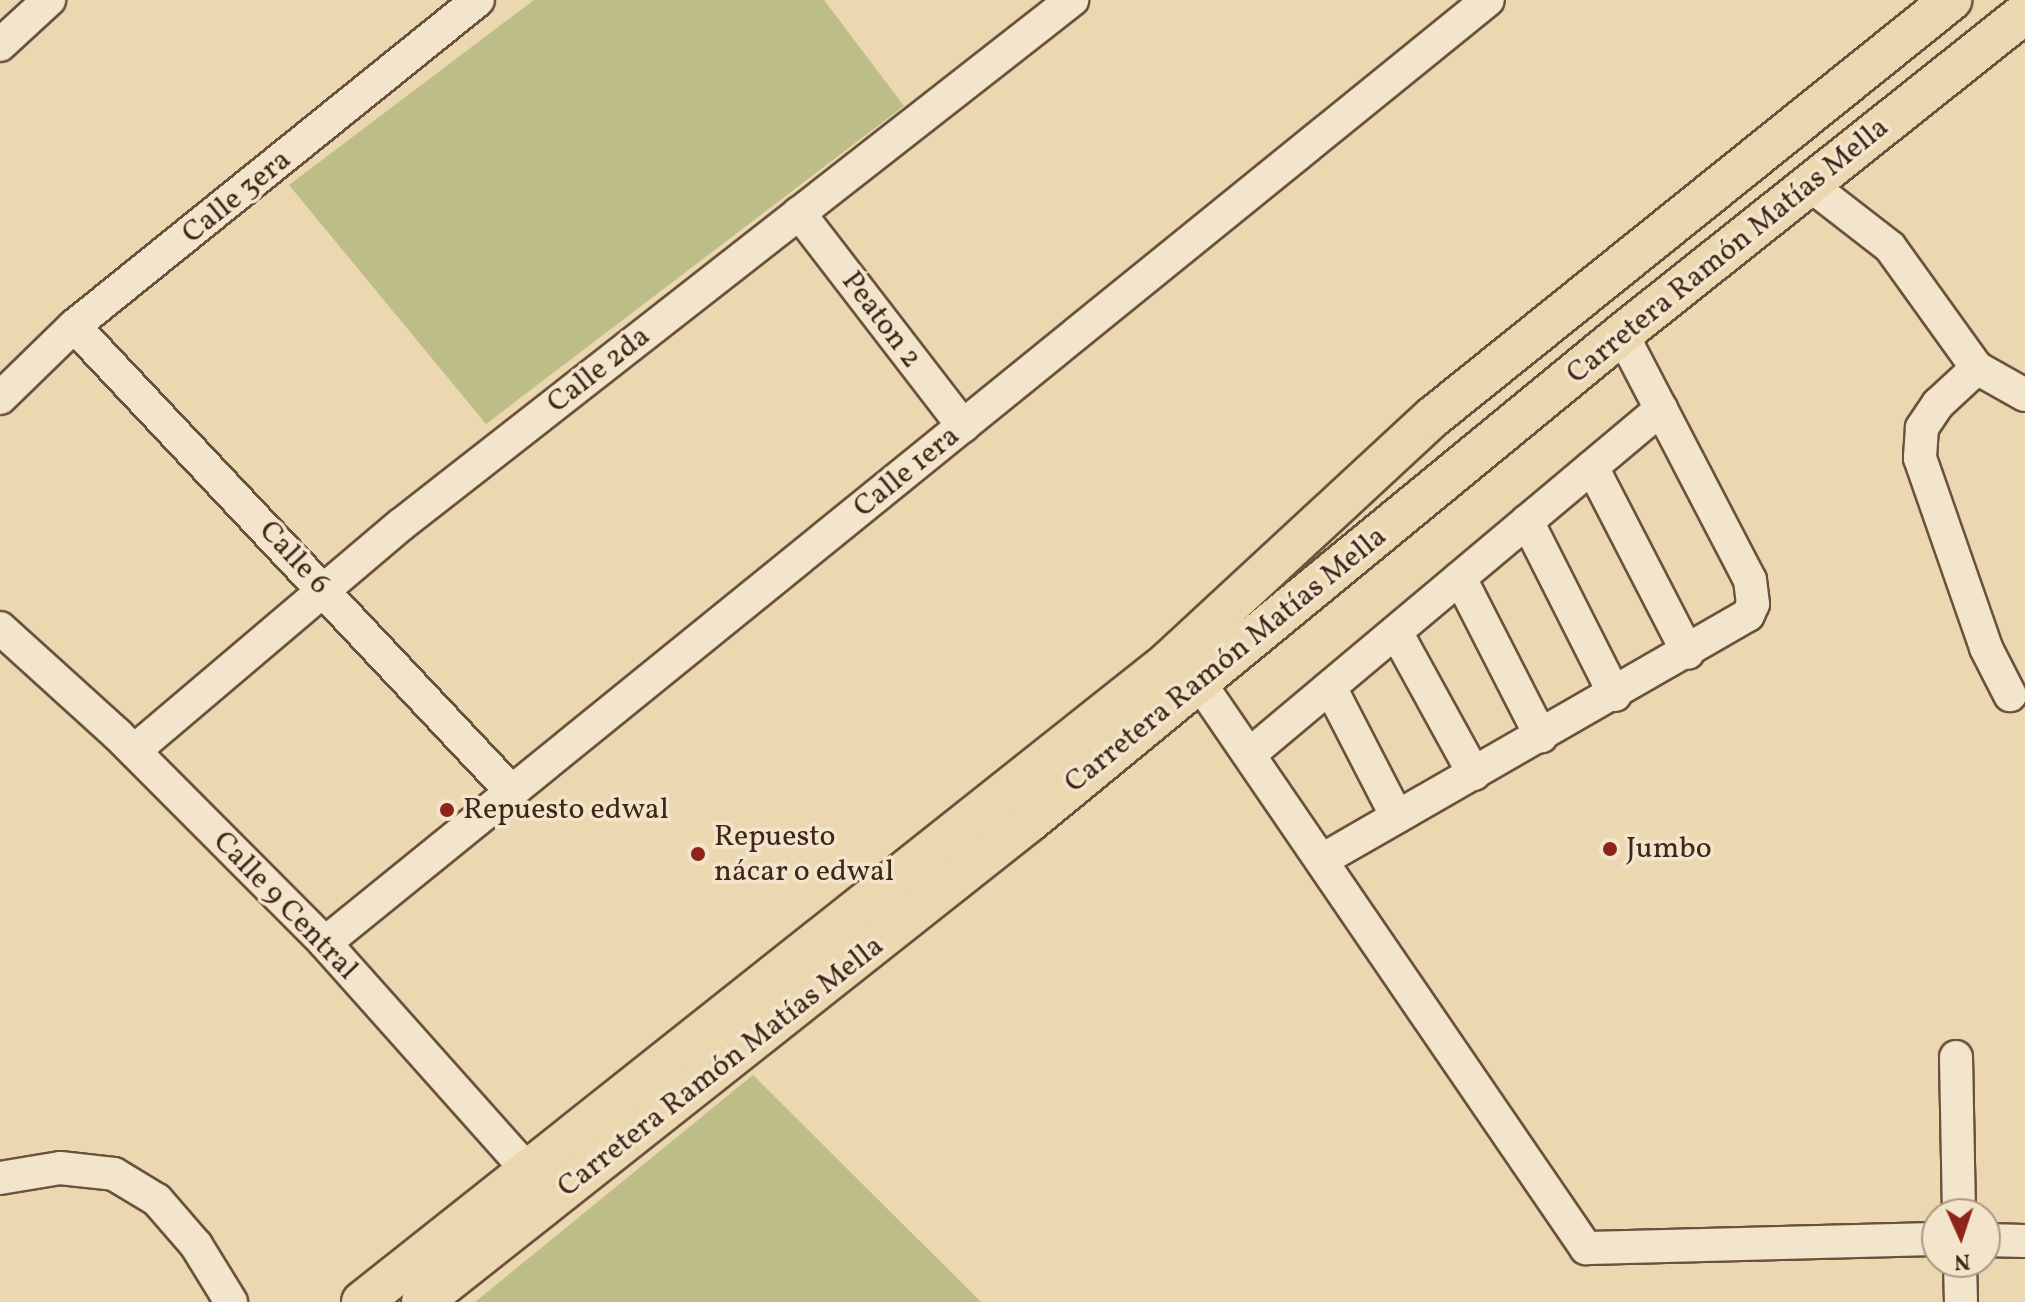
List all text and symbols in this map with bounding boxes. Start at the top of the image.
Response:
street label: Carretera Ramón Matías Mella [1560,110,1896,392]
street label: Calle 3era [175,142,299,252]
street label: Peaton 2 [833,265,929,375]
street label: Calle 2da [540,319,658,421]
street label: Calle 1era [847,418,967,526]
street label: Calle 6 [251,514,337,602]
street label: Carretera Ramón Matías Mella [1058,519,1394,801]
place label: Repuesto edwal [463,792,669,828]
marker: Repuesto edwal [438,801,456,819]
place label: Repuesto nácar o edwal [714,819,894,890]
street label: Calle 9 Central [205,824,365,988]
place label: Jumbo [1626,831,1712,867]
marker: Jumbo [1601,840,1619,858]
marker: Repuesto nácar o edwal [689,845,707,863]
street label: Carretera Ramón Matías Mella [551,928,891,1206]
north arrow [1921,1198,2001,1278]
text: N [1953,1245,1971,1276]

